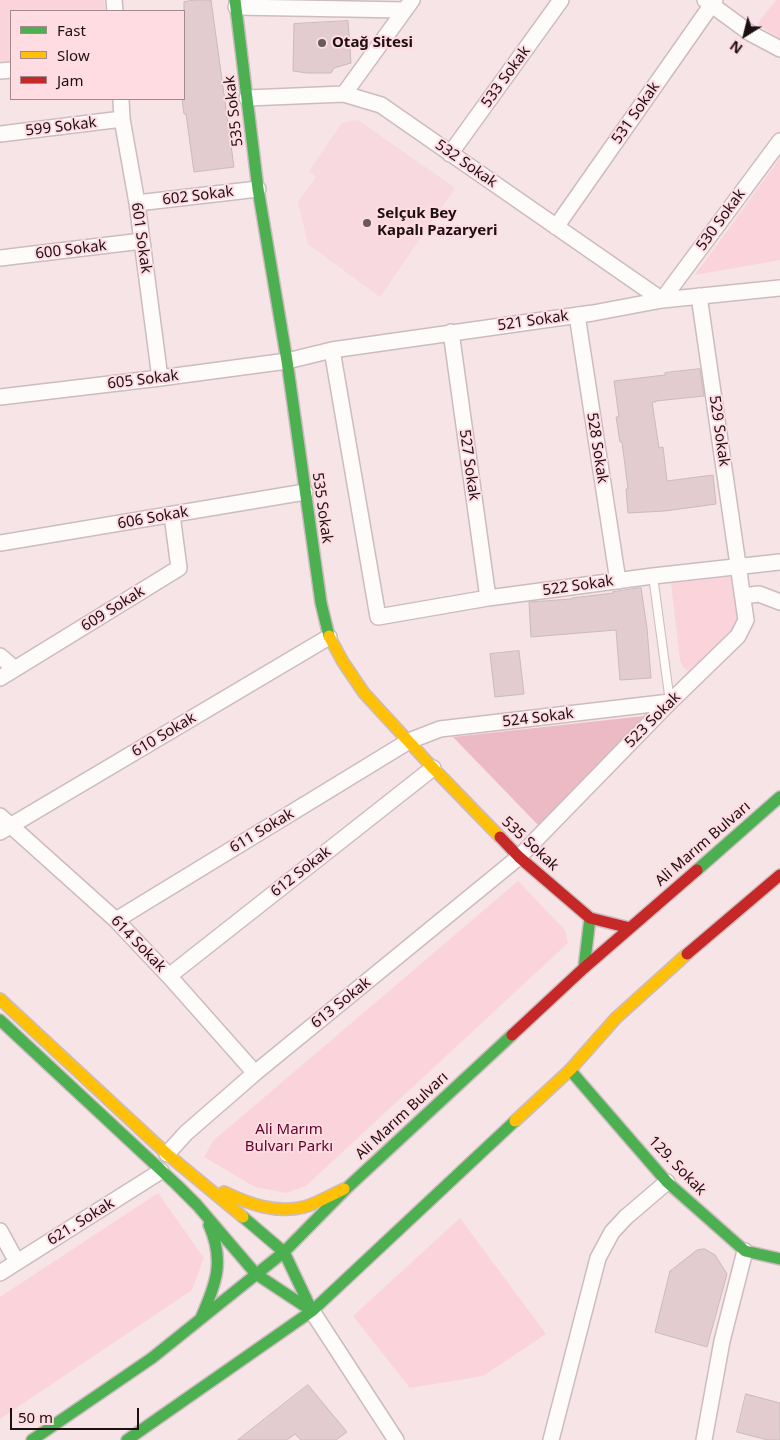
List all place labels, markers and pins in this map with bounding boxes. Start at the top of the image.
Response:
place label: Otağ Sitesi [332,34,413,52]
marker: Otağ Sitesi [316,37,328,49]
place label: Selçuk Bey Kapalı Pazaryeri [377,205,497,240]
marker: Selçuk Bey Kapalı Pazaryeri [361,217,373,229]

